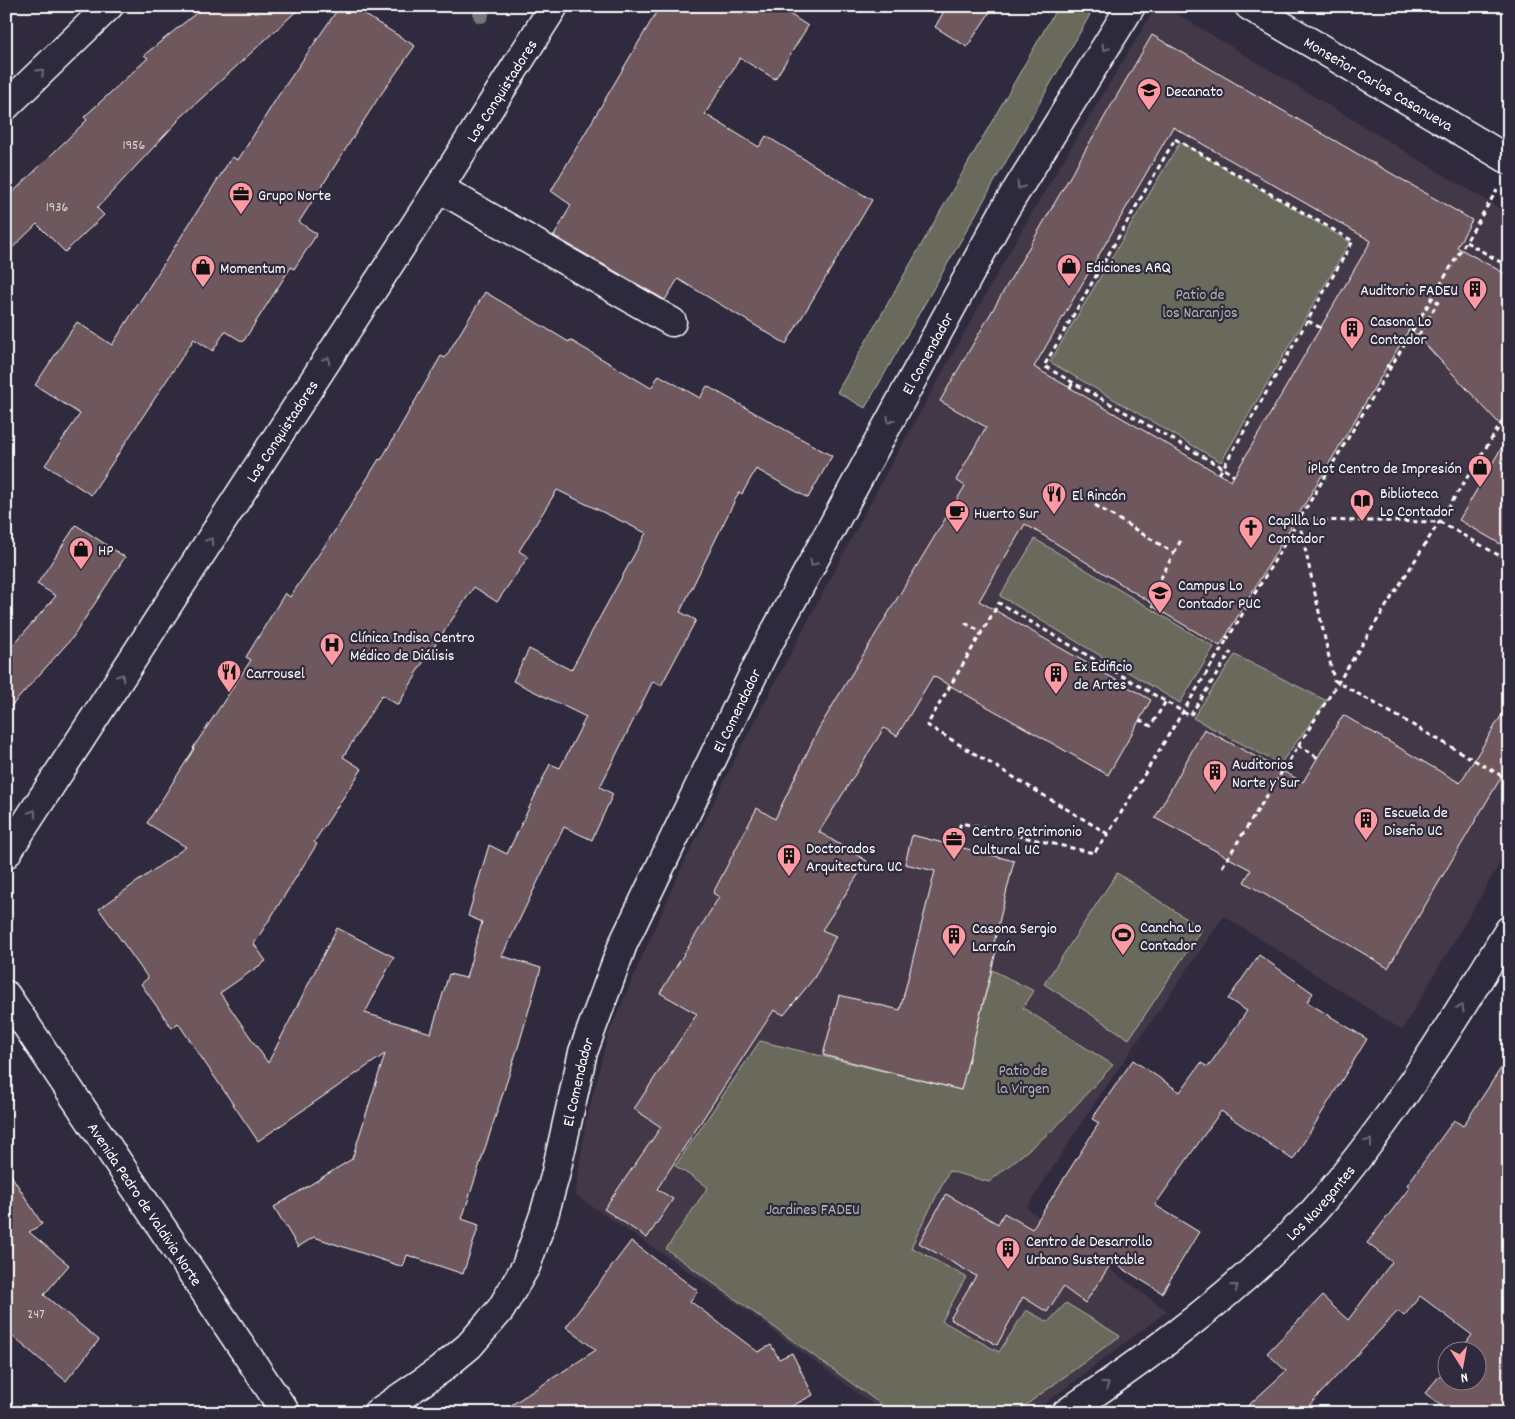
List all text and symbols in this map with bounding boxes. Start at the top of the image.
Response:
street label: Monseñor Carlos Casanueva [1299,32,1457,139]
street label: Los Conquistadores [462,35,544,148]
one-way arrow [1102,42,1112,51]
one-way arrow [36,69,45,78]
school or university icon: Decanato [1136,77,1162,111]
place label: Decanato [1166,81,1223,104]
house number: 1956 [123,136,146,156]
one-way arrow [1016,180,1026,189]
office icon: Grupo Norte [228,181,254,215]
place label: Grupo Norte [258,185,331,208]
house number: 1936 [46,198,68,218]
shop icon: Ediciones ARQ [1056,253,1082,287]
shop icon: Momentum [190,254,216,288]
place label: Ediciones ARQ [1086,257,1171,280]
place label: Momentum [220,258,286,281]
building icon: Auditorio FADEU [1462,276,1488,310]
place label: Auditorio FADEU [1360,280,1458,303]
park label: Patio de los Naranjos [1162,284,1238,325]
street label: El Comendador [897,309,961,400]
place label: Casona Lo Contador [1370,311,1432,352]
building icon: Casona Lo Contador [1339,316,1365,350]
one-way arrow [321,357,330,366]
street label: Los Conquistadores [242,376,325,488]
one-way arrow [887,415,897,424]
shop icon: iPlot Centro de Impresión [1467,454,1493,488]
place label: iPlot Centro de Impresión [1308,458,1462,481]
restaurant icon: El Rincón [1041,481,1067,515]
place label: Biblioteca Lo Contador [1380,483,1454,524]
place label: El Rincón [1072,485,1126,508]
library icon: Biblioteca Lo Contador [1349,488,1375,522]
cafe icon: Huerto Sur [944,499,970,533]
place label: Huerto Sur [974,503,1039,526]
place label: Capilla Lo Contador [1268,510,1326,551]
church icon: Capilla Lo Contador [1238,515,1264,549]
shop icon: HP [68,536,94,570]
one-way arrow [204,537,213,546]
place label: HP [98,540,113,563]
one-way arrow [809,557,819,566]
place label: Campus Lo Contador PUC [1178,575,1261,616]
school or university icon: Campus Lo Contador PUC [1147,580,1173,614]
place label: Clínica Indisa Centro Médico de Diálisis [350,627,475,668]
hospital icon: Clínica Indisa Centro Médico de Diálisis [319,632,345,666]
place label: Ex Edificio de Artes [1074,656,1132,697]
restaurant icon: Carrousel [216,659,242,693]
building icon: Ex Edificio de Artes [1043,661,1069,695]
place label: Carrousel [246,663,305,686]
street label: El Comendador [708,665,768,757]
one-way arrow [115,673,125,682]
place label: Auditorios Norte y Sur [1232,754,1300,795]
building icon: Auditorios Norte y Sur [1202,759,1228,793]
place label: Escuela de Diseño UC [1384,802,1448,843]
building icon: Escuela de Diseño UC [1353,807,1379,841]
one-way arrow [27,810,36,819]
place label: Centro Patrimonio Cultural UC [972,821,1082,862]
office icon: Centro Patrimonio Cultural UC [941,826,967,860]
place label: Doctorados Arquitectura UC [806,838,903,879]
building icon: Doctorados Arquitectura UC [776,843,802,877]
place label: Cancha Lo Contador [1140,917,1201,958]
place label: Casona Sergio Larraín [972,918,1057,959]
sports icon: Cancha Lo Contador [1110,922,1136,956]
building icon: Casona Sergio Larraín [941,923,967,957]
one-way arrow [1455,1005,1465,1014]
street label: El Comendador [558,1035,601,1129]
park label: Patio de la Virgen [997,1060,1049,1101]
street label: Avenida Pedro de Valdivia Norte [80,1119,207,1291]
one-way arrow [1363,1138,1372,1148]
street label: Los Navegantes [1281,1161,1362,1247]
park label: Jardines FADEU [766,1199,860,1222]
place label: Centro de Desarrollo Urbano Sustentable [1026,1231,1152,1272]
building icon: Centro de Desarrollo Urbano Sustentable [995,1236,1021,1270]
one-way arrow [1230,1283,1239,1292]
house number: 247 [27,1305,45,1325]
north arrow [1438,1342,1488,1392]
text: N [1459,1366,1469,1387]
one-way arrow [1100,1382,1110,1391]

